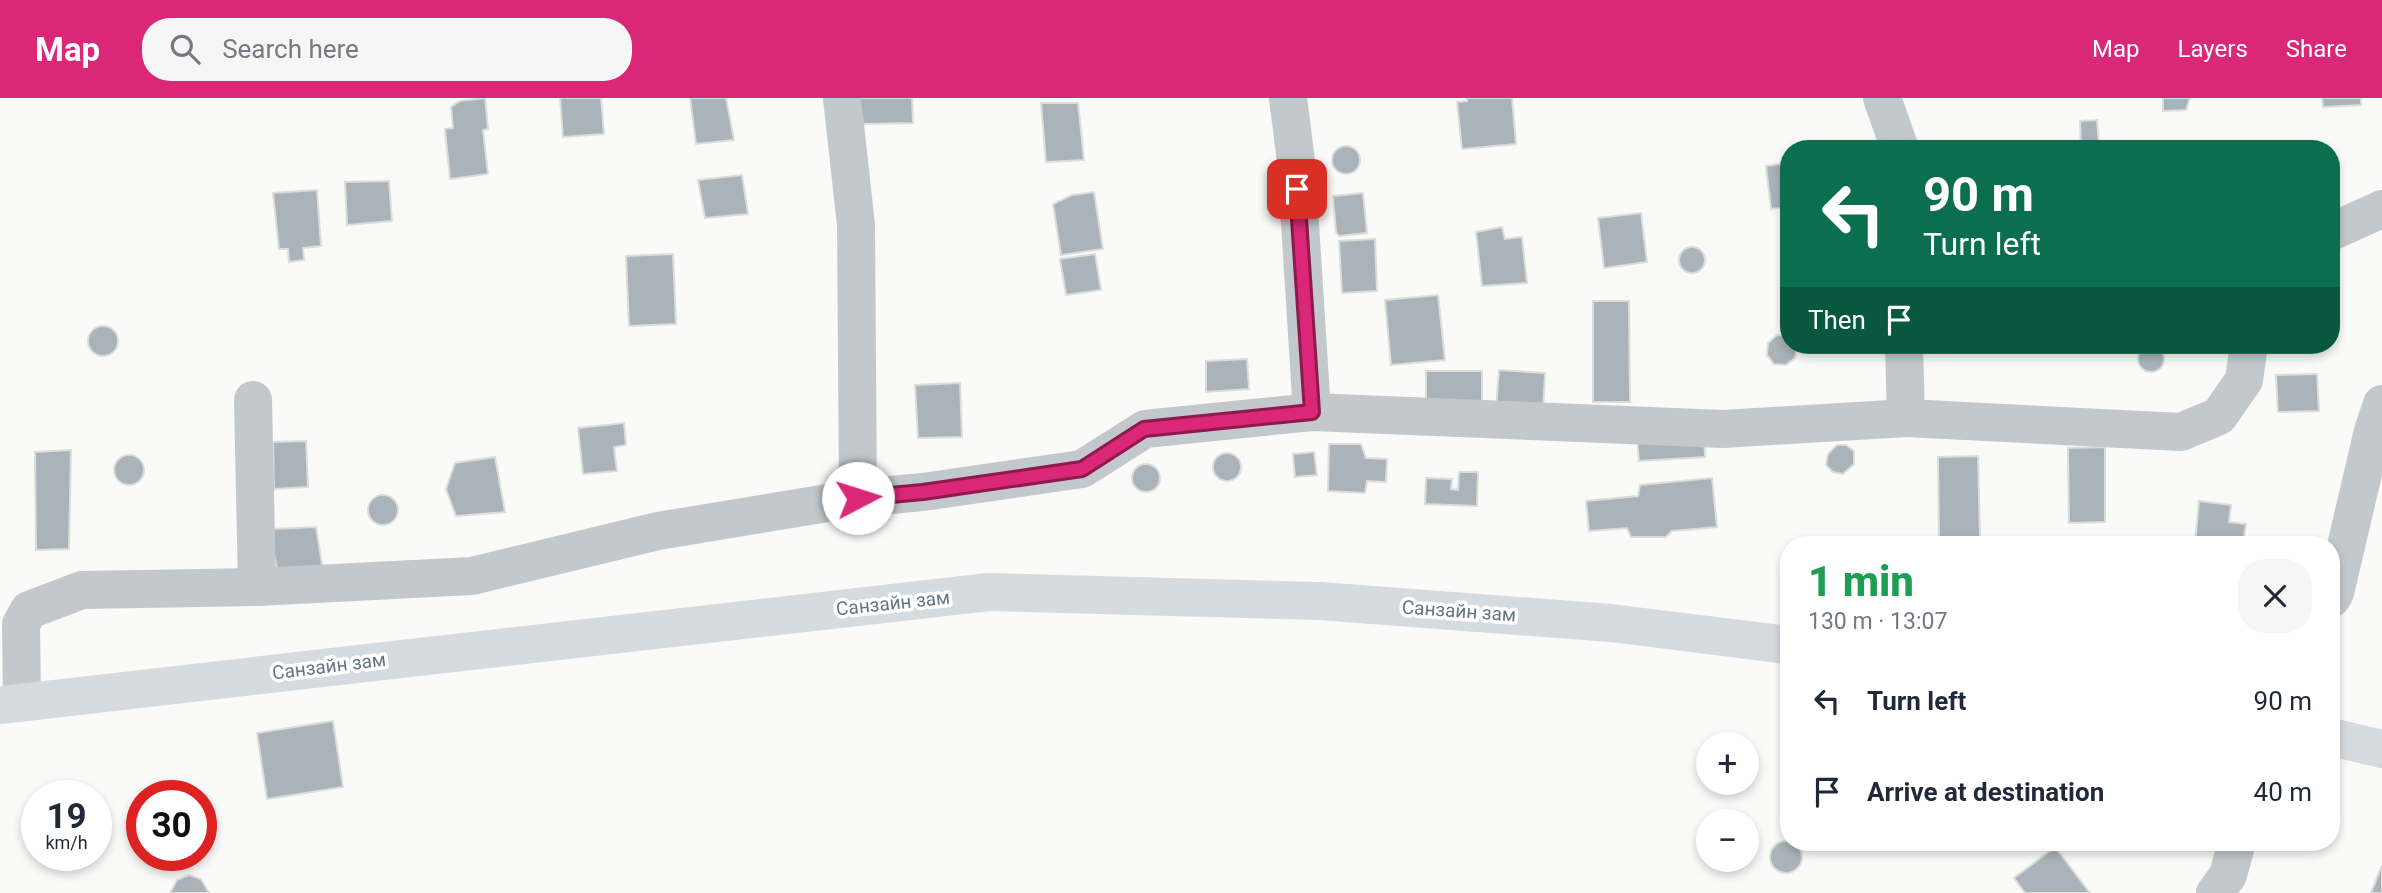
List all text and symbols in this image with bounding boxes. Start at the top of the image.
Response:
search box [142,18,632,81]
text: Map [35,30,100,69]
icon: search [166,30,204,68]
text: Search here [222,34,359,64]
text: Map [2092,35,2140,63]
text: Layers [2178,35,2248,63]
text: Share [2286,35,2347,63]
pin [1267,159,1327,219]
text: 90 m [1923,166,2034,223]
icon: left [1808,168,1899,259]
icon: arrive [1278,170,1316,208]
text: Turn left [1923,225,2041,263]
icon: arrive [1880,301,1918,339]
text: Then [1808,305,1866,335]
position arrow [821,461,895,535]
text: 1 min [1808,557,1914,606]
button: close [2238,559,2312,633]
street label: Санзайн зам [835,586,951,620]
street label: Санзайн зам [1401,596,1517,626]
text: 130 m · 13:07 [1808,608,1947,635]
street label: Санзайн зам [271,648,387,684]
icon: left [1808,682,1846,720]
text: Turn left [1867,686,1966,716]
text: 90 m [2254,686,2312,716]
map controls [1696,732,1759,872]
button: + [1696,732,1759,795]
icon: arrive [1808,773,1846,811]
text: Arrive at destination [1867,777,2104,807]
text: 40 m [2254,777,2312,807]
speed limit sign: 30 [126,780,217,871]
text: 19 [46,796,87,837]
button: − [1696,809,1759,872]
text: km/h [45,832,88,853]

